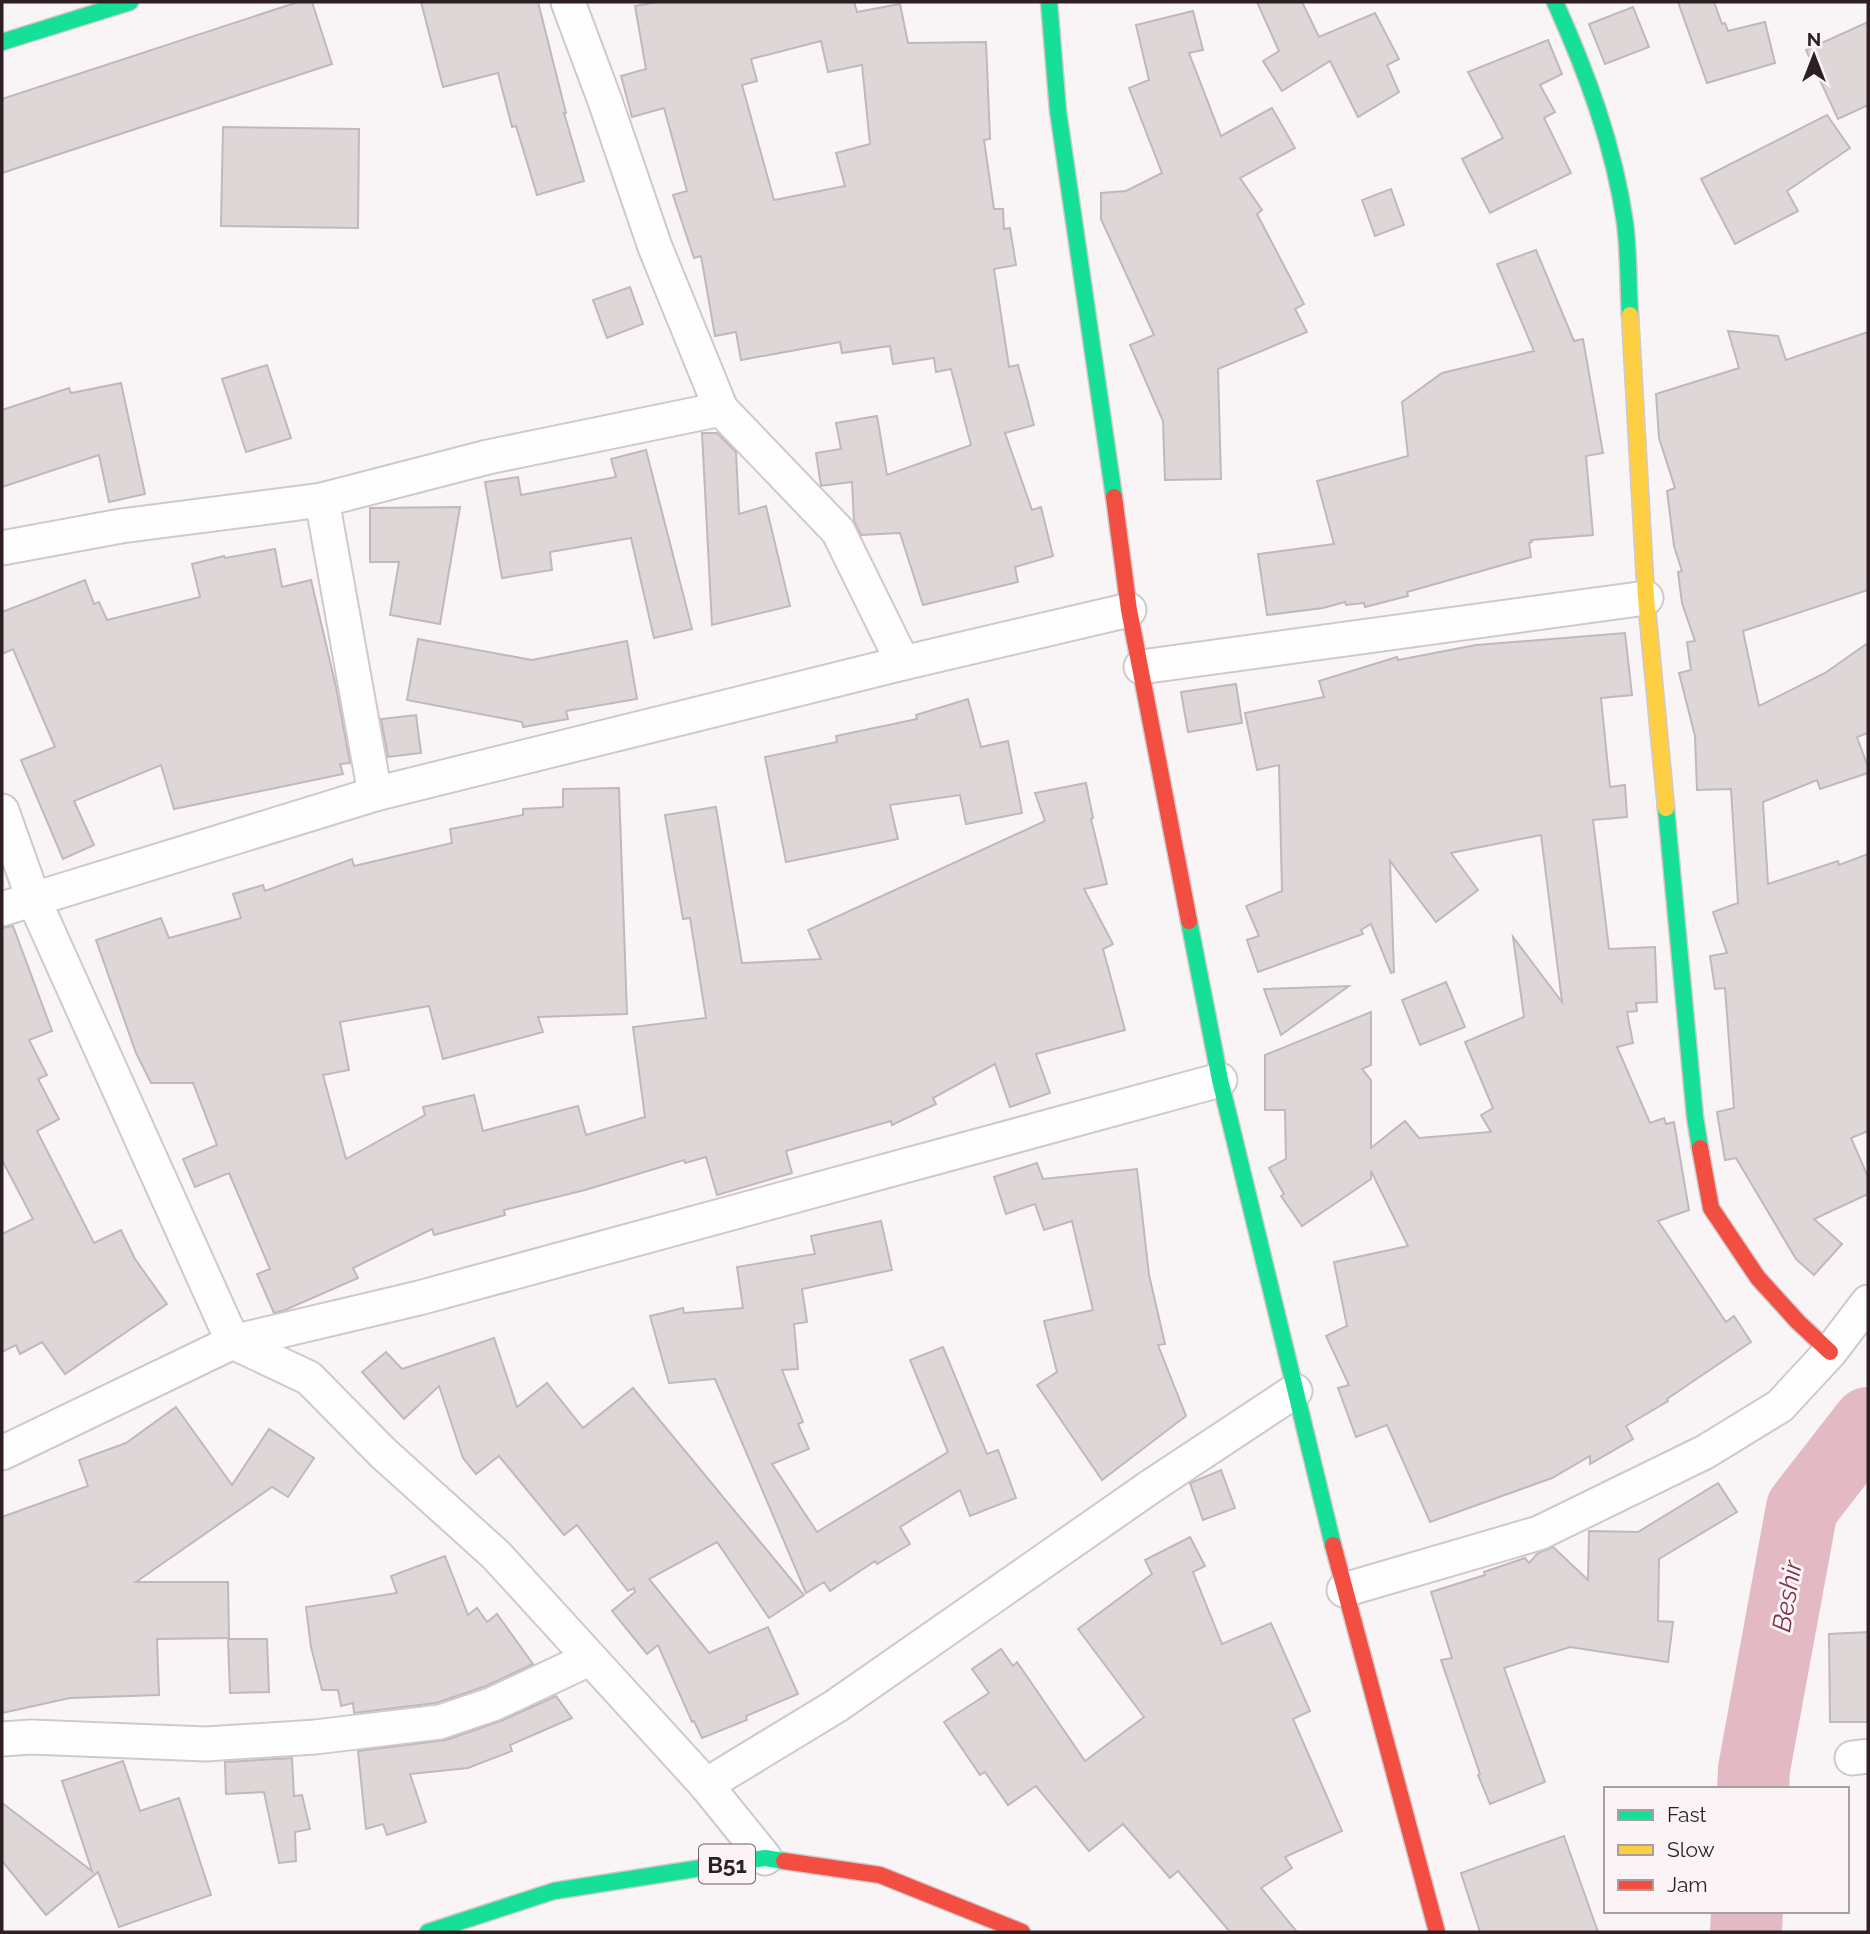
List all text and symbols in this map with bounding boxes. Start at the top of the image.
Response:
north arrow [1779,21,1849,91]
text: N [1807,28,1821,50]
water label: Beshir [1766,1557,1808,1634]
legend [1604,1787,1849,1913]
text: Fast [1667,1802,1707,1827]
text: Slow [1667,1837,1715,1862]
road number: B51 [699,1844,755,1884]
text: Jam [1667,1872,1708,1897]

